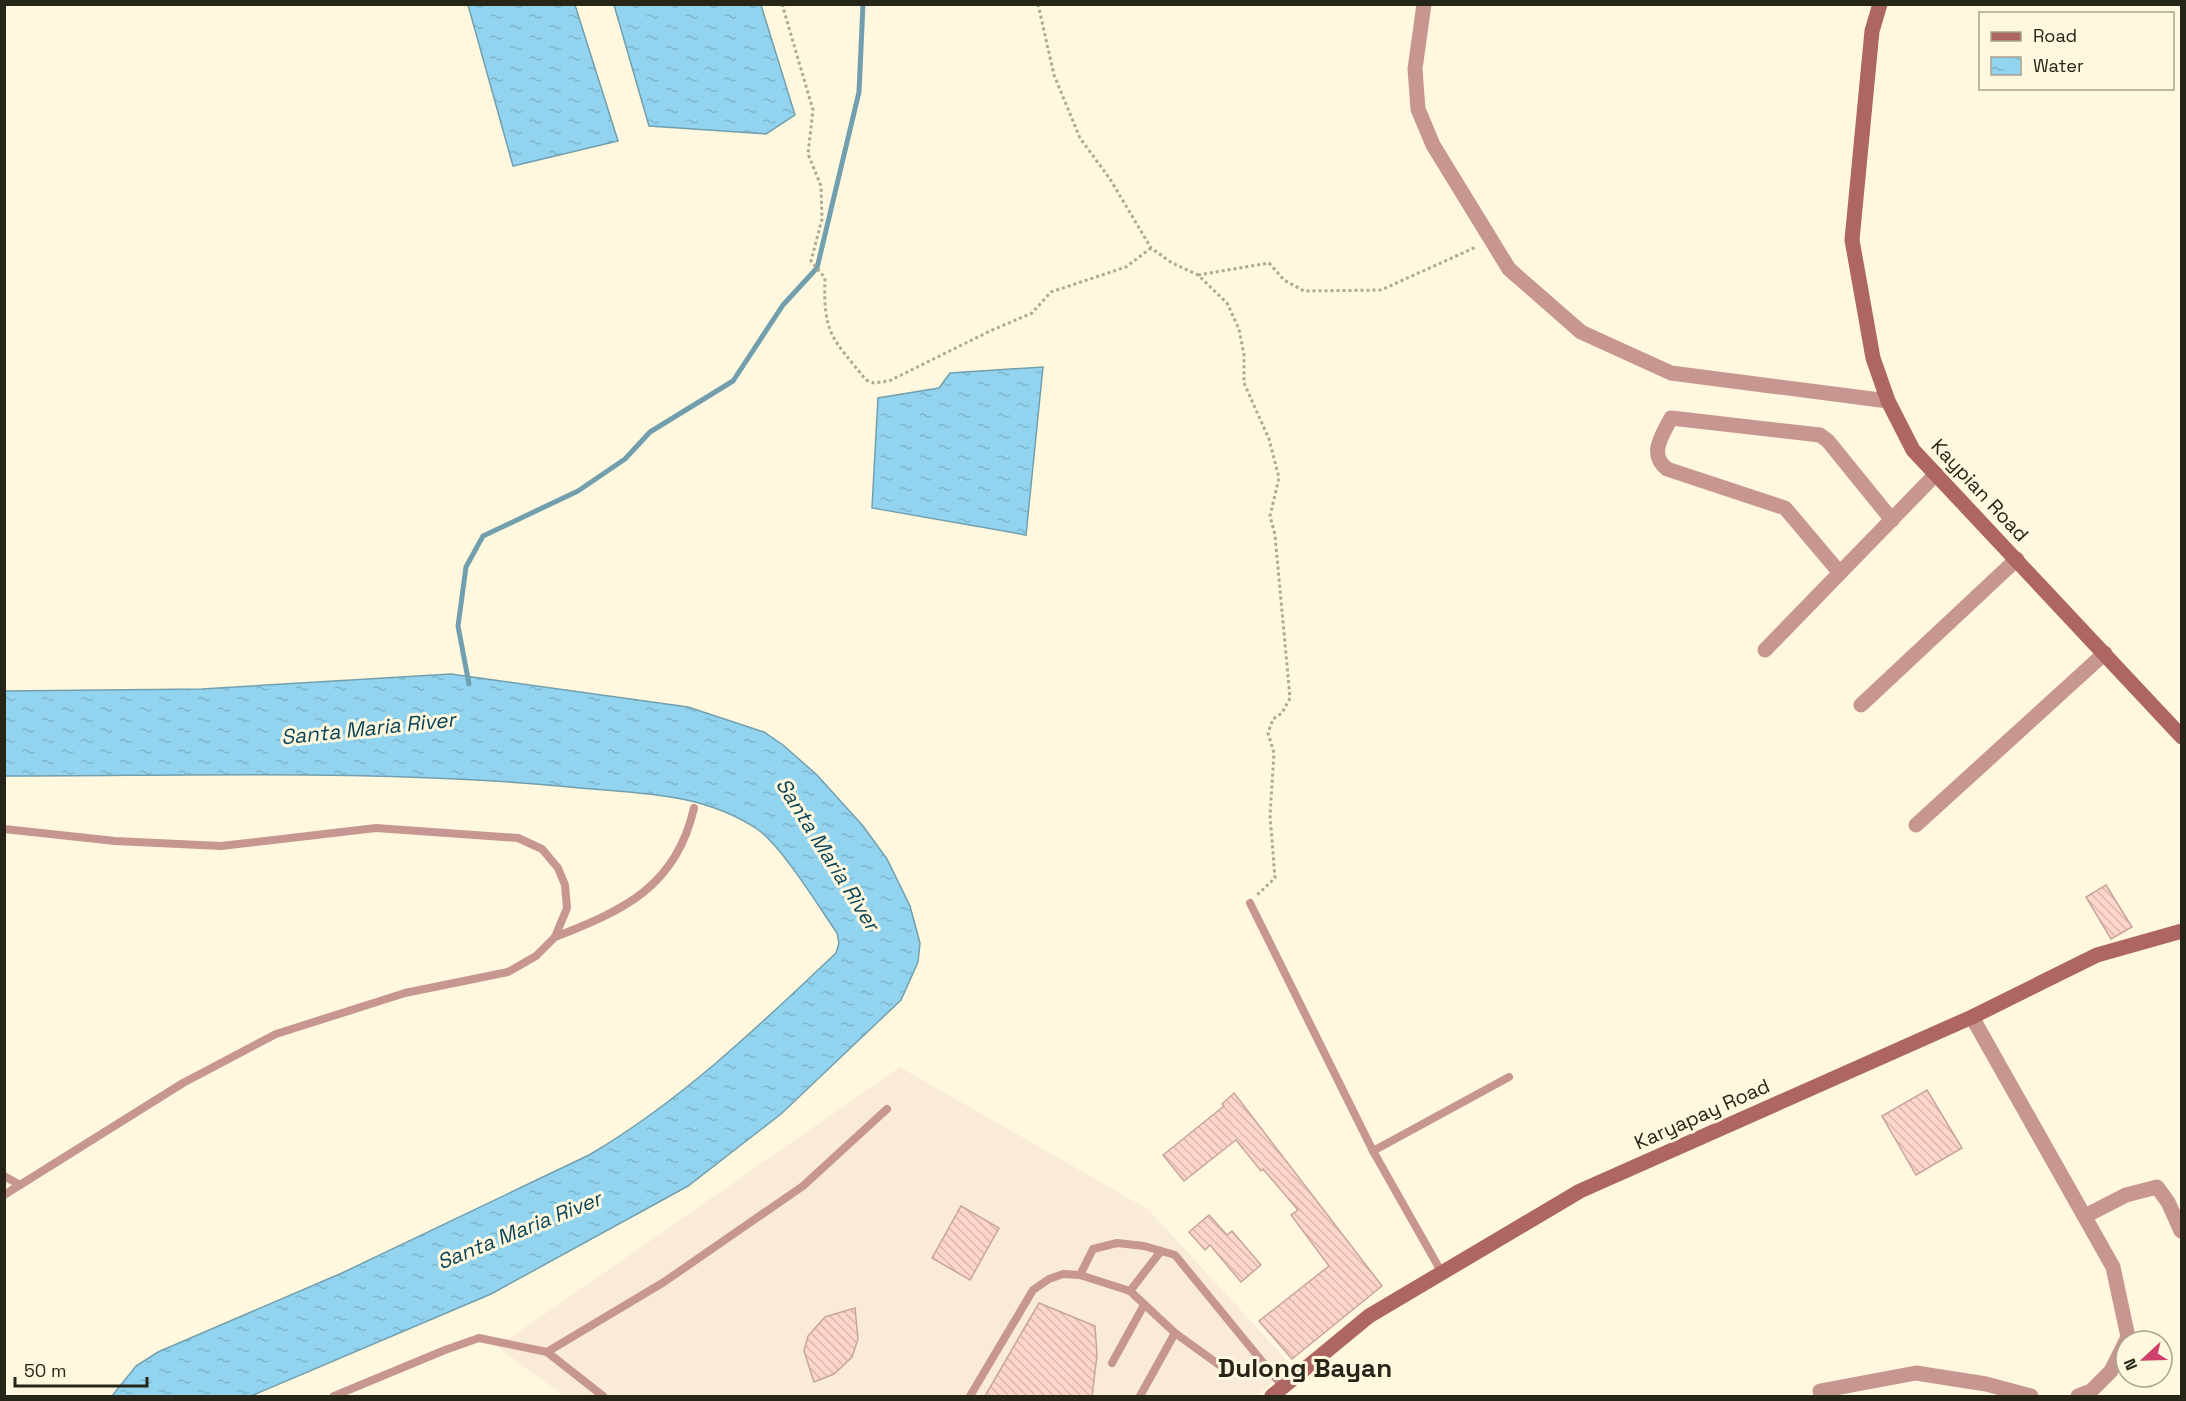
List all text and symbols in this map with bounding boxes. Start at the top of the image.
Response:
legend [1979,12,2174,90]
text: Road [2033,24,2077,47]
text: Water [2033,54,2084,77]
street label: Kaypian Road [1926,433,2034,547]
water label: Santa Maria River [280,705,459,751]
water label: Santa Maria River [770,773,887,937]
street label: Karyapay Road [1630,1073,1774,1155]
water label: Santa Maria River [433,1184,607,1275]
north arrow [2114,1329,2174,1389]
scale bar [15,1350,147,1388]
district label: Dulong Bayan [1218,1351,1392,1385]
text: N [2119,1356,2142,1373]
text: 50 m [24,1359,66,1382]

